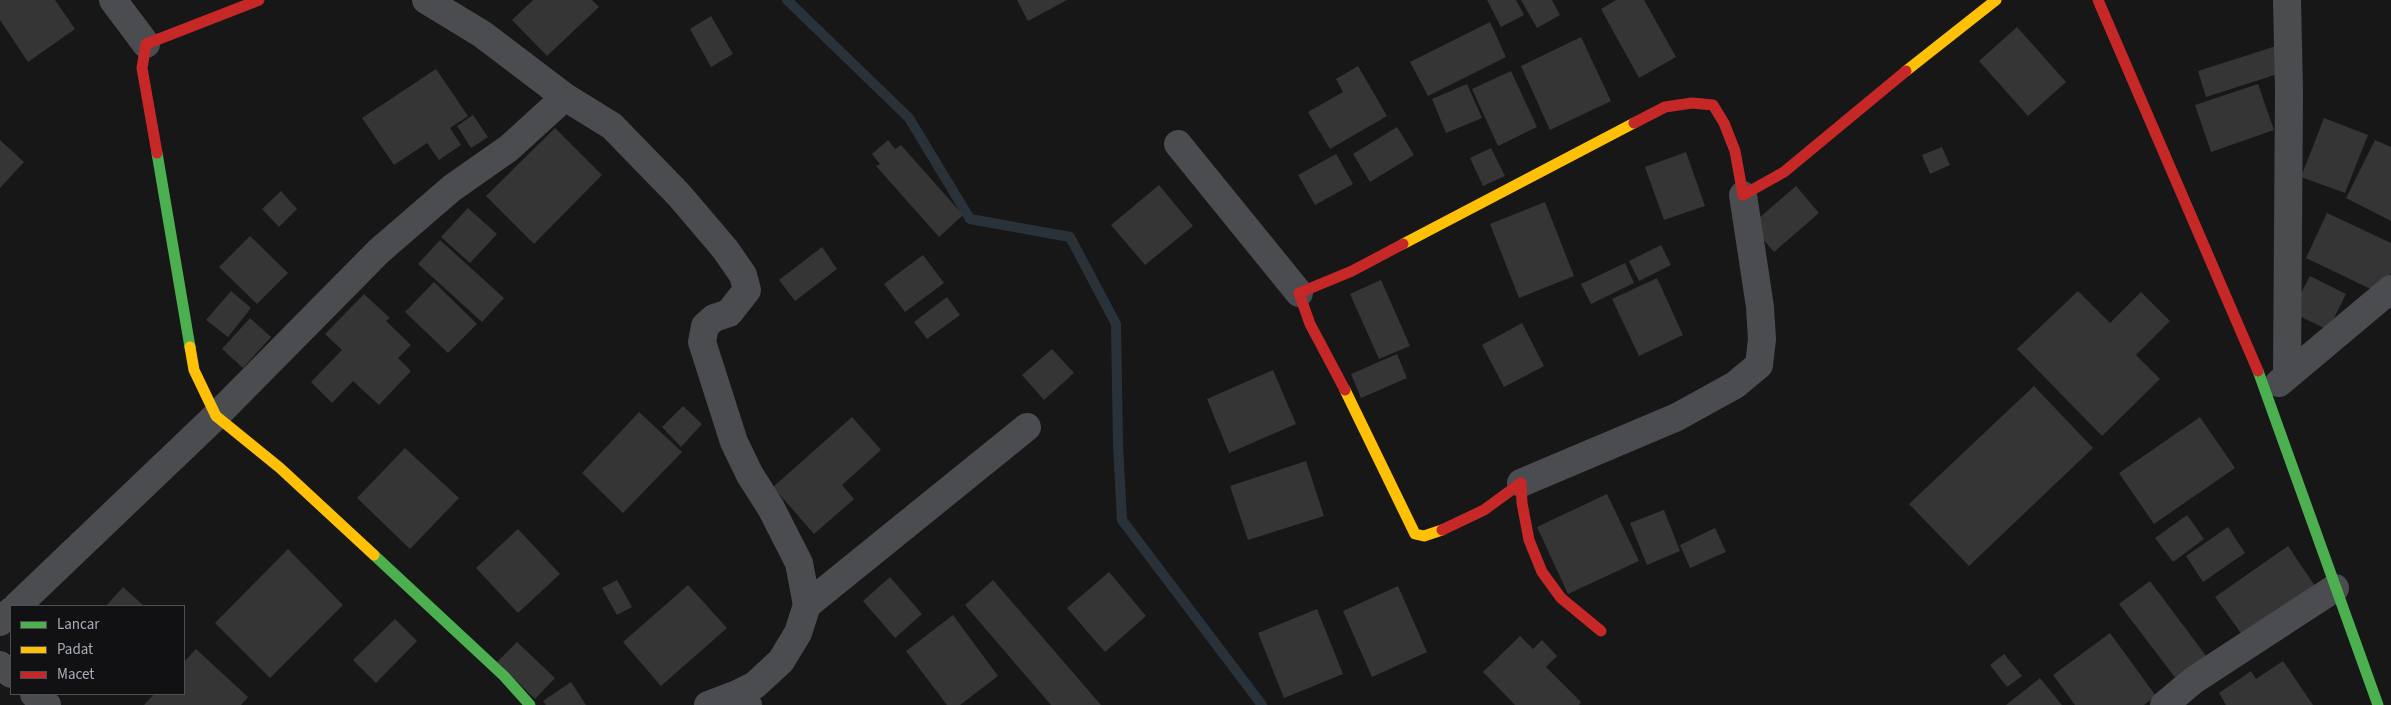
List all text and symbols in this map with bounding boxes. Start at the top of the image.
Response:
legend [10,605,185,695]
text: Lancar [57,614,100,635]
text: Padat [57,639,93,660]
text: Macet [57,664,94,685]

